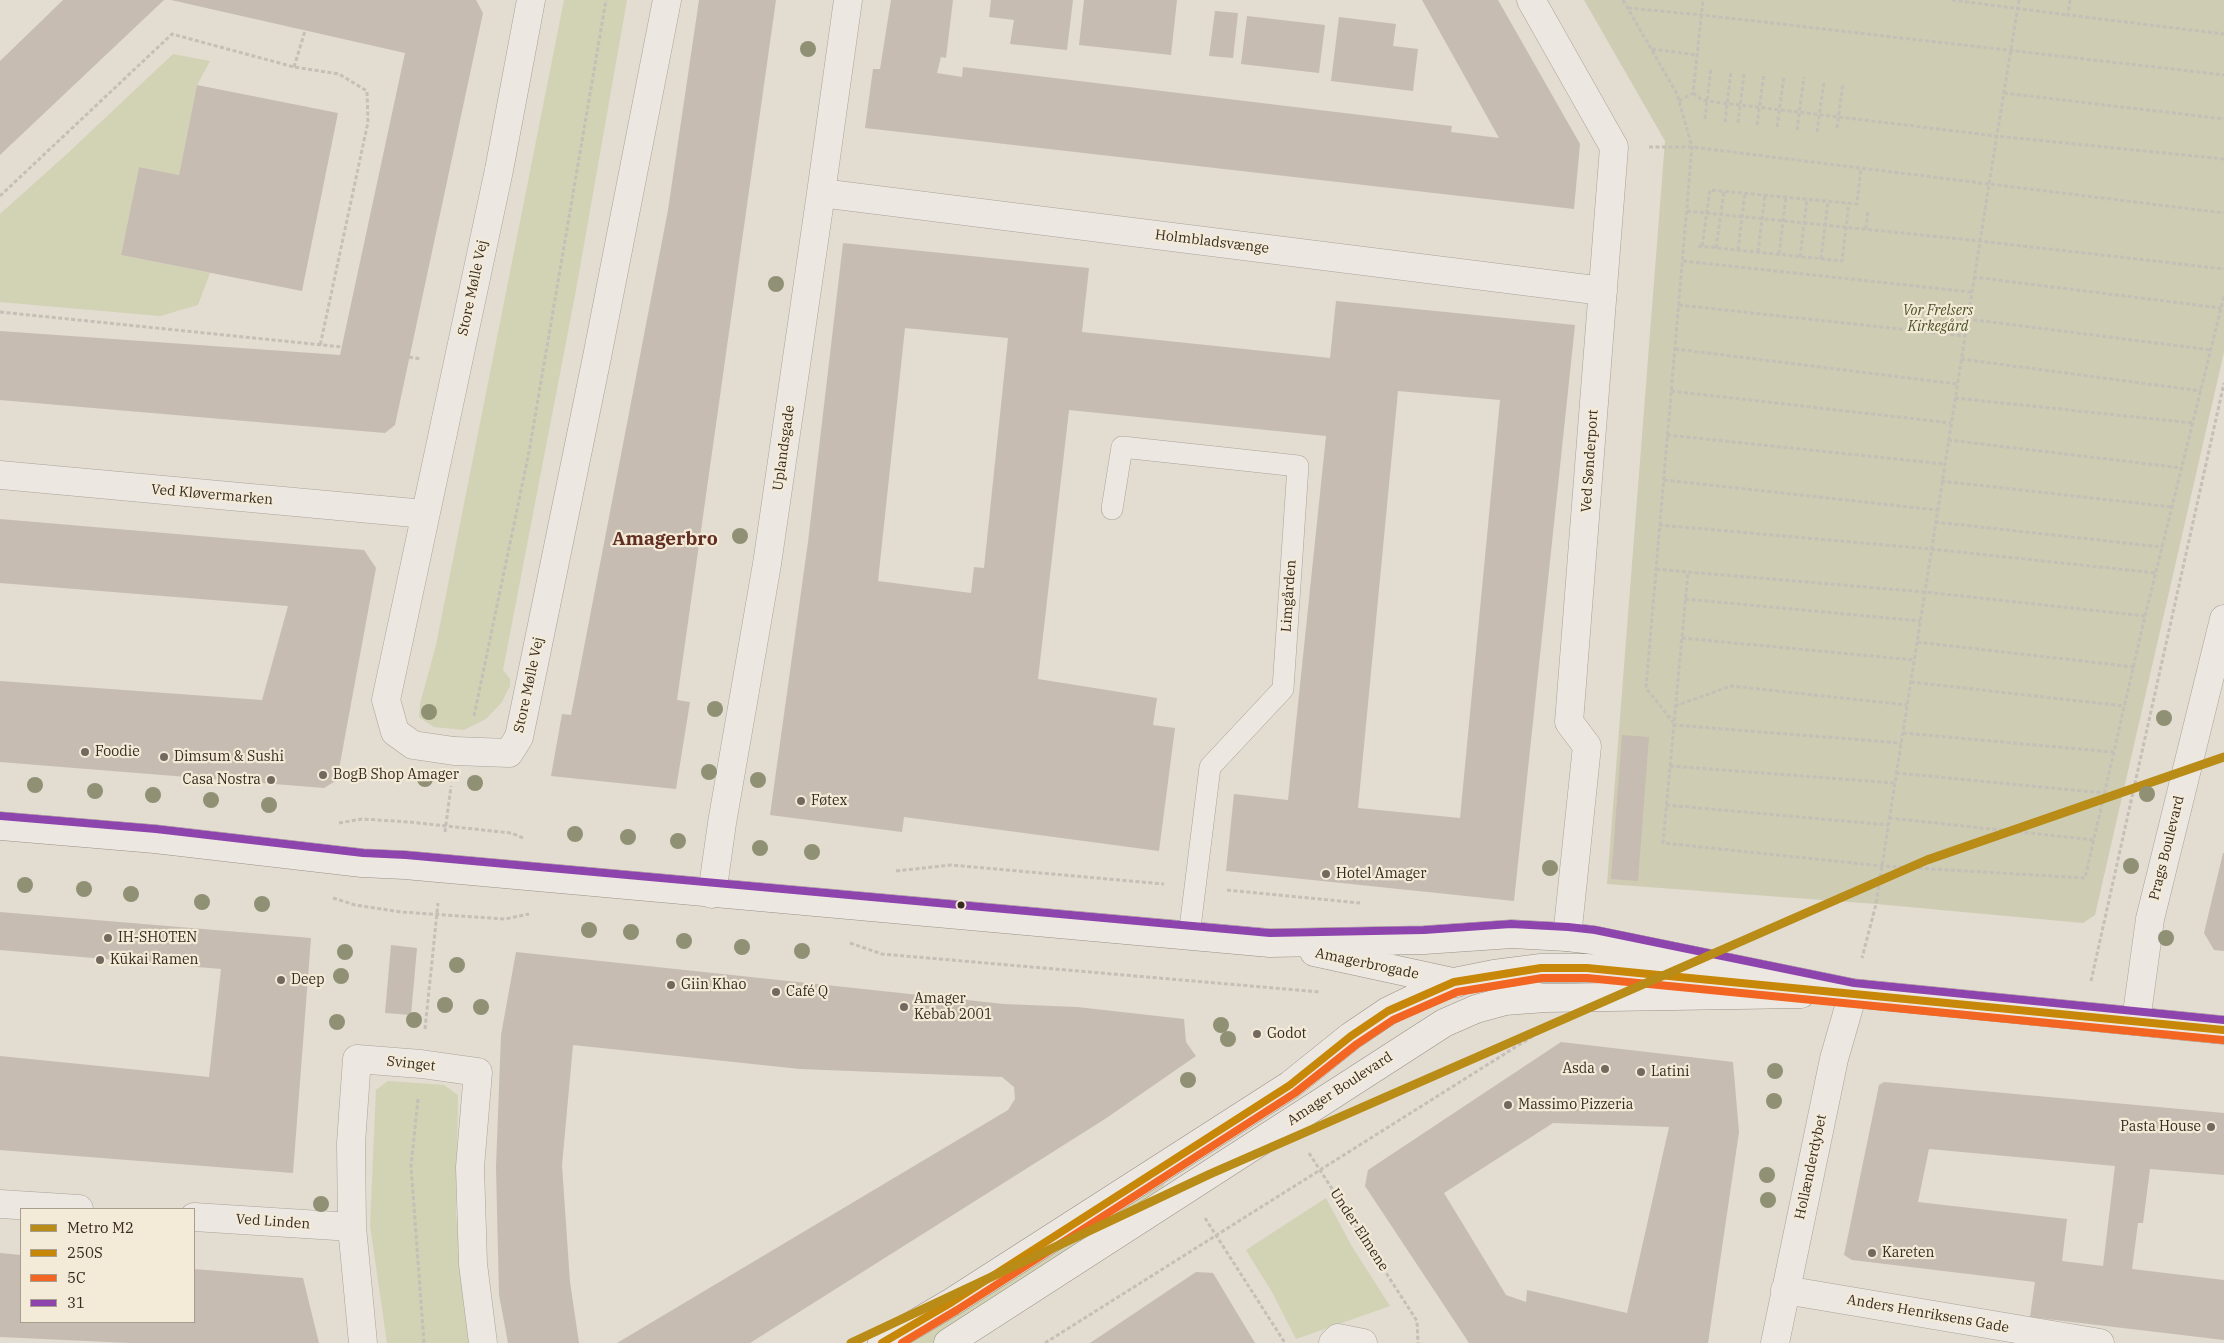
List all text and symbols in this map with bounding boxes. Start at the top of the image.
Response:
street label: Holmbladsvænge [1154,227,1270,257]
street label: Store Mølle Vej [455,239,491,337]
park label: Vor Frelsers Kirkegård [1903,303,1973,336]
street label: Uplandsgade [770,404,798,492]
street label: Ved Sønderport [1578,409,1602,513]
street label: Ved Kløvermarken [150,481,274,509]
district label: Amagerbro [612,529,718,551]
street label: Limgården [1278,559,1300,633]
street label: Store Mølle Vej [511,636,547,734]
place label: Foodie [95,744,140,760]
marker: Foodie [79,746,91,758]
place label: Dimsum & Sushi [174,749,284,765]
marker: Dimsum & Sushi [158,751,170,763]
place label: BogB Shop Amager [333,767,459,783]
marker: BogB Shop Amager [317,769,329,781]
place label: Casa Nostra [182,772,261,788]
marker: Casa Nostra [265,774,277,786]
place label: Føtex [811,793,847,809]
street label: Prags Boulevard [2146,794,2188,902]
marker: Føtex [795,795,807,807]
place label: Hotel Amager [1336,866,1427,882]
marker: Hotel Amager [1320,868,1332,880]
unlabelled marker [956,900,966,910]
place label: IH-SHOTEN [118,930,197,946]
marker: IH-SHOTEN [102,932,114,944]
street label: Amagerbrogade [1314,945,1420,983]
place label: Kūkai Ramen [110,952,199,968]
marker: Kūkai Ramen [94,954,106,966]
place label: Deep [291,972,324,988]
marker: Deep [275,974,287,986]
place label: Giin Khao [681,977,746,993]
marker: Giin Khao [665,979,677,991]
place label: Café Q [786,984,828,1000]
marker: Café Q [770,986,782,998]
place label: Amager Kebab 2001 [914,991,992,1024]
marker: Amager Kebab 2001 [898,1001,910,1013]
place label: Godot [1267,1026,1306,1042]
marker: Godot [1251,1028,1263,1040]
street label: Amager Boulevard [1284,1049,1396,1129]
street label: Svinget [386,1053,436,1075]
place label: Asda [1562,1061,1595,1077]
marker: Asda [1599,1063,1611,1075]
place label: Latini [1651,1064,1690,1080]
marker: Latini [1635,1066,1647,1078]
place label: Massimo Pizzeria [1518,1097,1633,1113]
marker: Massimo Pizzeria [1502,1099,1514,1111]
street label: Hollænderdybet [1792,1113,1830,1221]
place label: Pasta House [2120,1119,2201,1135]
marker: Pasta House [2205,1121,2217,1133]
street label: Under Elmene [1326,1186,1392,1274]
legend [20,1208,195,1323]
street label: Ved Linden [235,1211,311,1233]
text: Metro M2 [67,1218,134,1237]
text: 250S [67,1243,103,1262]
place label: Kareten [1882,1245,1934,1261]
marker: Kareten [1866,1247,1878,1259]
text: 5C [67,1268,86,1287]
street label: Anders Henriksens Gade [1846,1291,2010,1337]
text: 31 [67,1293,85,1312]

